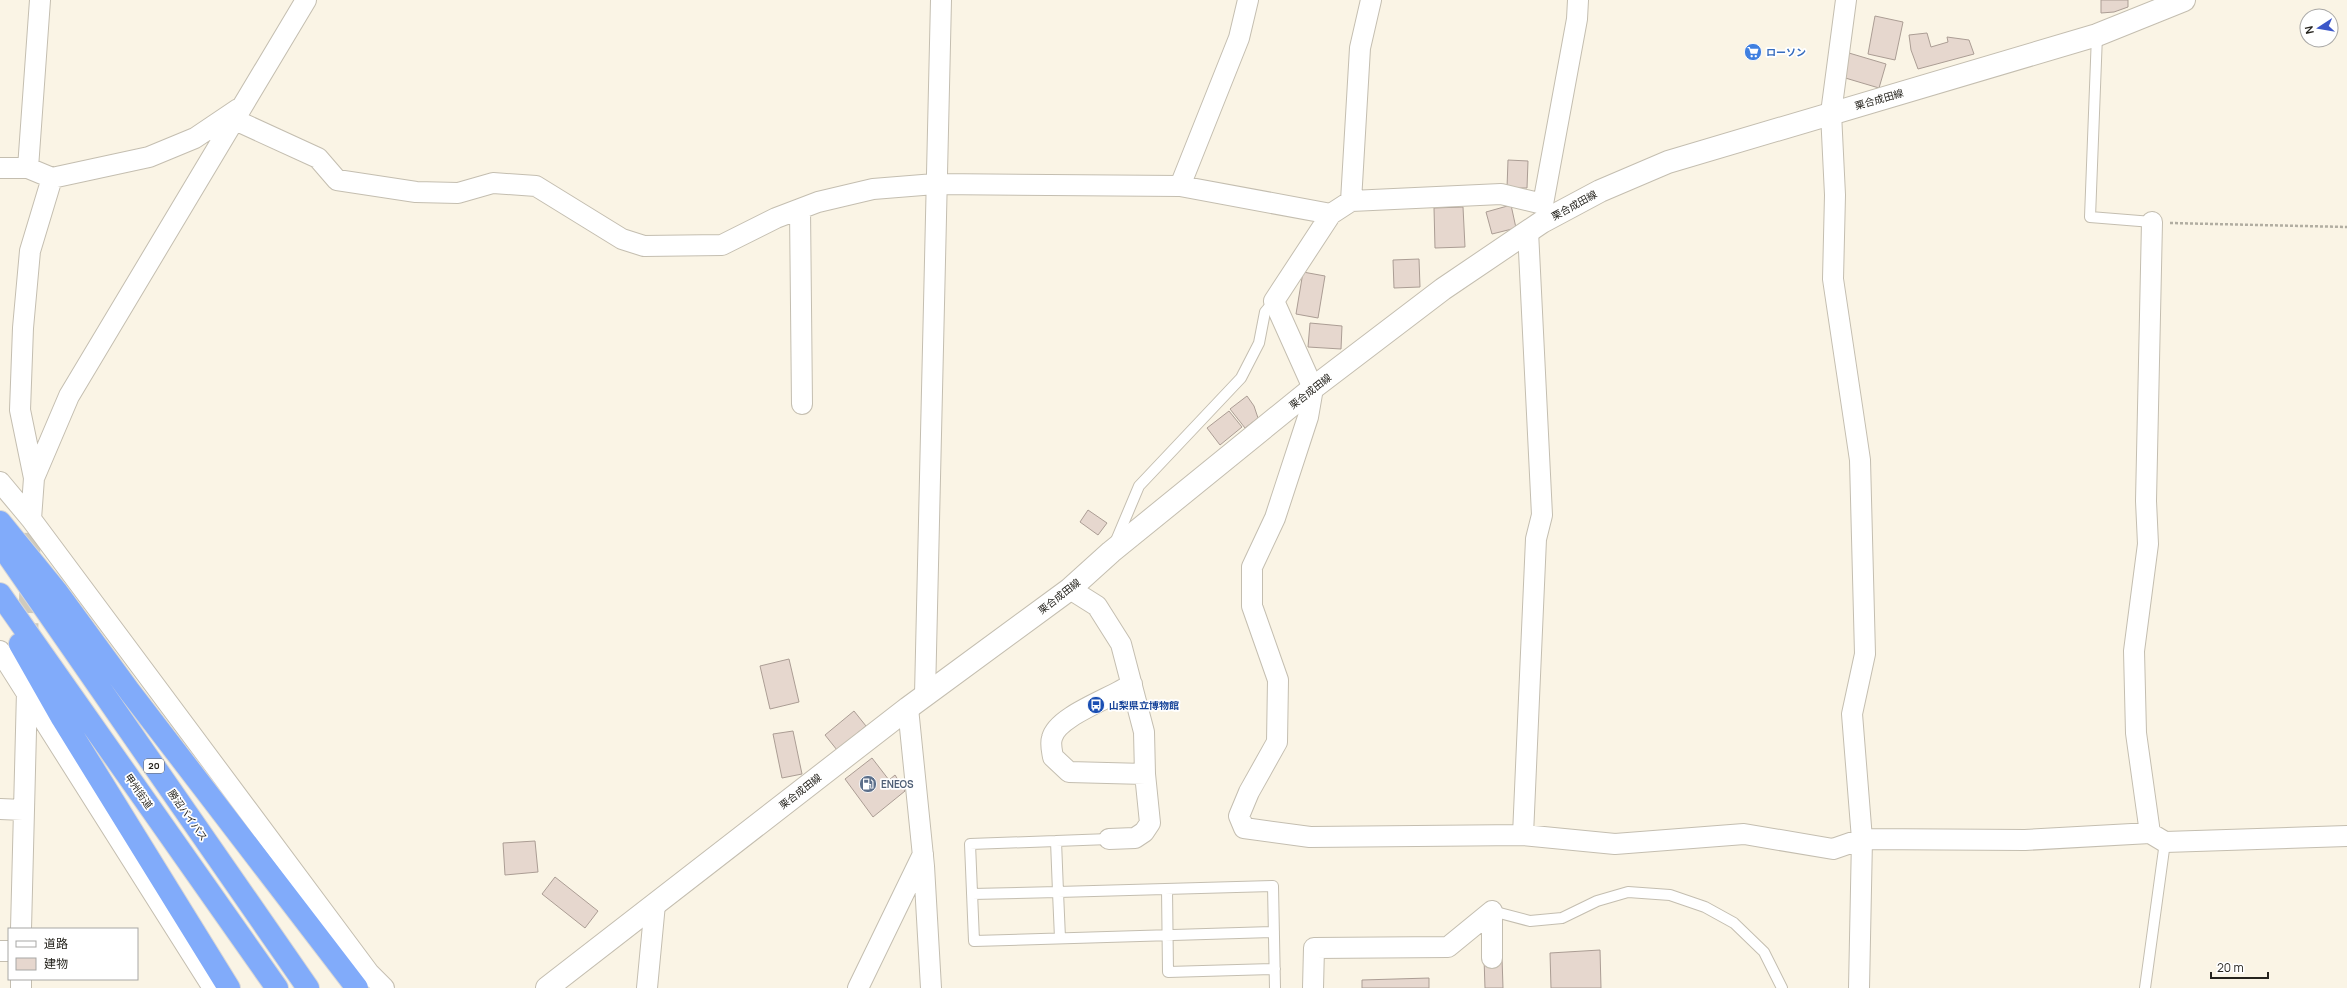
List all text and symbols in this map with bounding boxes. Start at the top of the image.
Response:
north arrow [2299,8,2339,48]
text: N [2301,25,2317,36]
supermarket icon: ローソン [1743,42,1763,62]
place label: ローソン [1766,45,1806,59]
street label: 栗合成田線 [1853,85,1905,113]
street label: 栗合成田線 [1549,187,1599,223]
street label: 栗合成田線 [1286,370,1334,412]
street label: 栗合成田線 [1035,575,1083,617]
bus stop icon: 山梨県立博物館 [1086,695,1106,715]
place label: 山梨県立博物館 [1109,698,1179,712]
road number: 20 [144,759,164,773]
street label: 栗合成田線 [776,770,824,812]
street label: 甲州街道 [122,771,156,811]
fuel station icon: ENEOS [858,774,878,794]
place label: ENEOS [881,777,914,791]
street label: 勝沼バイパス [165,786,211,844]
legend [8,928,138,980]
text: 道路 [44,935,68,952]
scale bar [2211,954,2268,980]
text: 建物 [44,955,68,972]
text: 20 m [2217,959,2244,976]

